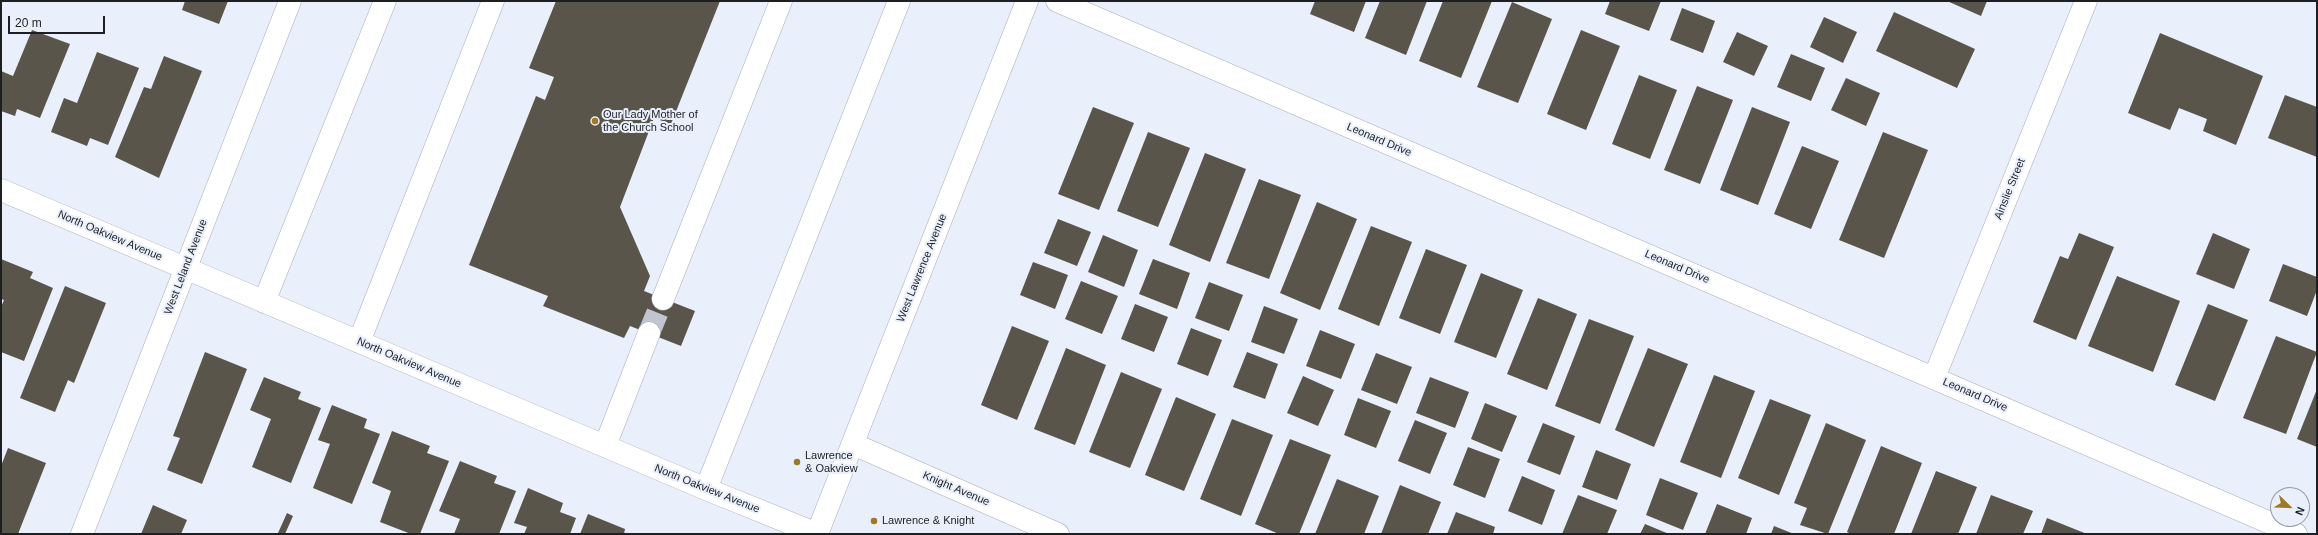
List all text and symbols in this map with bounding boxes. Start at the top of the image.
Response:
scale bar [10,8,107,34]
text: 20 m [15,16,42,30]
place label: Our Lady Mother of the Church School [603,108,698,134]
marker: Our Lady Mother of the Church School [590,116,600,126]
street label: Leonard Drive [1345,120,1413,160]
street label: Ainslie Street [1992,156,2028,222]
street label: North Oakview Avenue [56,208,164,264]
street label: West Lawrence Avenue [894,212,950,324]
street label: West Leland Avenue [162,217,210,317]
street label: Leonard Drive [1643,247,1711,287]
street label: North Oakview Avenue [355,335,463,391]
street label: Leonard Drive [1941,375,2009,415]
place label: Lawrence & Oakview [805,449,858,475]
marker: Lawrence & Oakview [792,457,802,467]
street label: North Oakview Avenue [652,462,762,516]
street label: Knight Avenue [921,469,991,509]
north arrow [2270,487,2310,527]
text: N [2293,505,2307,517]
place label: Lawrence & Knight [882,514,974,528]
marker: Lawrence & Knight [869,516,879,526]

